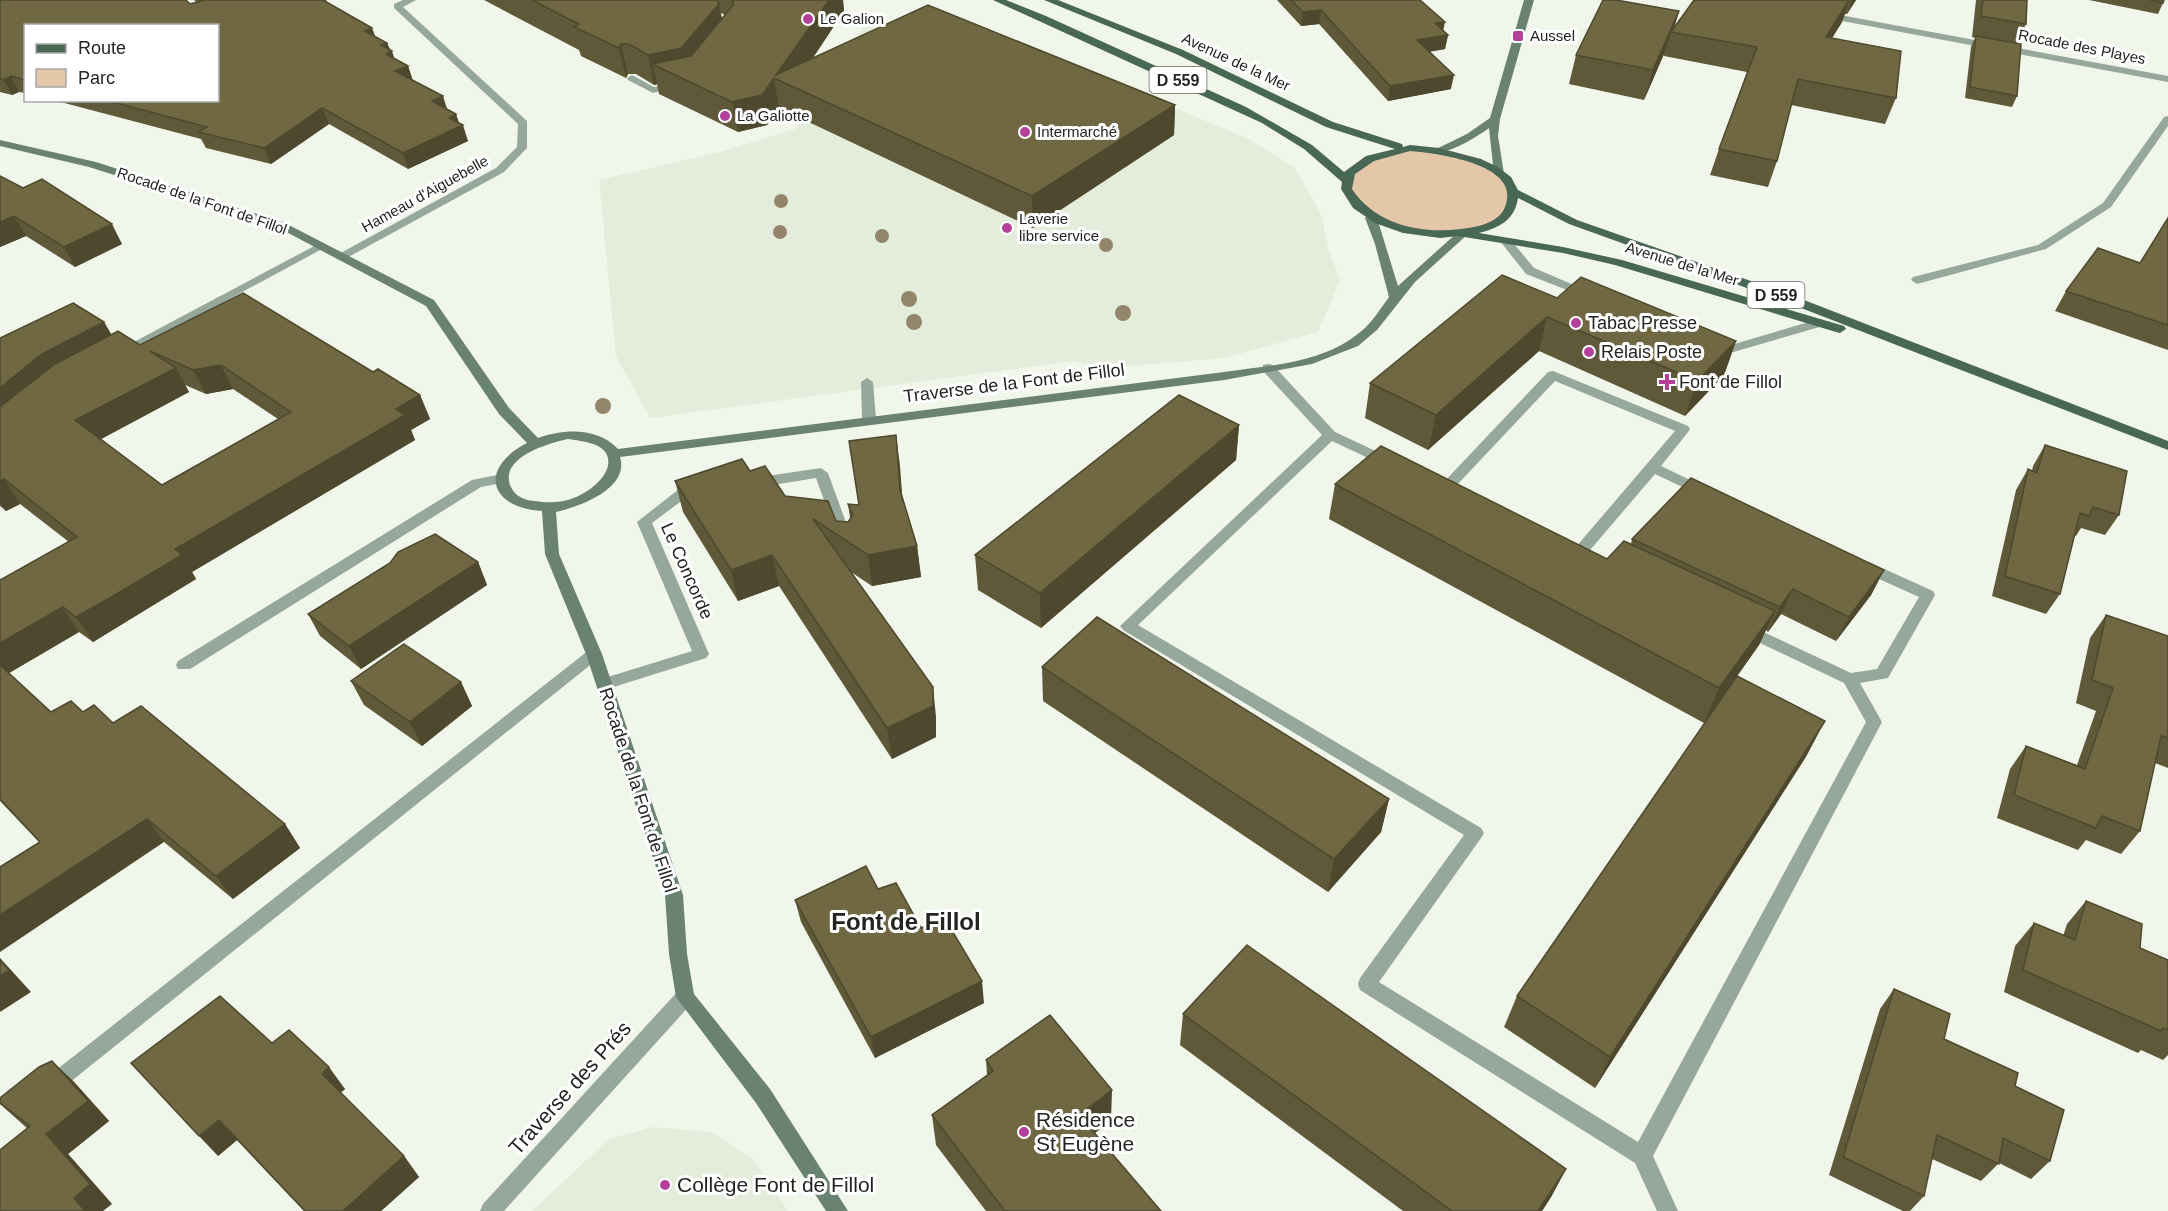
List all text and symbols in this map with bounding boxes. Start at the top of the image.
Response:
place label: Le Galion [820,10,884,27]
marker: Le Galion [801,12,815,26]
legend [24,24,219,102]
street label: Rocade des Playes [2017,26,2147,67]
place label: Aussel [1530,27,1575,44]
street label: Avenue de la Mer [1179,29,1293,94]
marker: Aussel [1511,29,1525,43]
text: Route [78,38,126,58]
road number: D 559 [1150,67,1206,93]
text: Parc [78,68,115,88]
place label: La Galiotte [737,107,810,124]
marker: La Galiotte [718,109,732,123]
place label: Intermarché [1037,123,1117,140]
marker: Intermarché [1018,125,1032,139]
street label: Hameau d'Aiguebelle [358,152,491,235]
street label: Rocade de la Font de Fillol [115,163,289,238]
place label: Laverie libre service [1019,210,1099,244]
marker: Laverie libre service [1000,221,1014,235]
street label: Avenue de la Mer [1624,238,1741,289]
road number: D 559 [1748,282,1804,308]
place label: Tabac Presse [1588,313,1697,333]
marker: Tabac Presse [1569,316,1583,330]
place label: Relais Poste [1601,342,1702,362]
marker: Relais Poste [1582,345,1596,359]
street label: Traverse de la Font de Fillol [902,360,1126,406]
place label: Font de Fillol [1679,372,1782,392]
marker: Font de Fillol [1660,375,1674,389]
street label: Le Concorde [657,520,717,622]
street label: Rocade de la Font de Fillol [595,685,681,895]
district label: Font de Fillol [831,908,981,935]
street label: Traverse des Prés [504,1017,635,1159]
place label: Résidence St Eugène [1036,1108,1135,1155]
marker: Résidence St Eugène [1017,1125,1031,1139]
place label: Collège Font de Fillol [677,1173,874,1196]
marker: Collège Font de Fillol [658,1178,672,1192]

